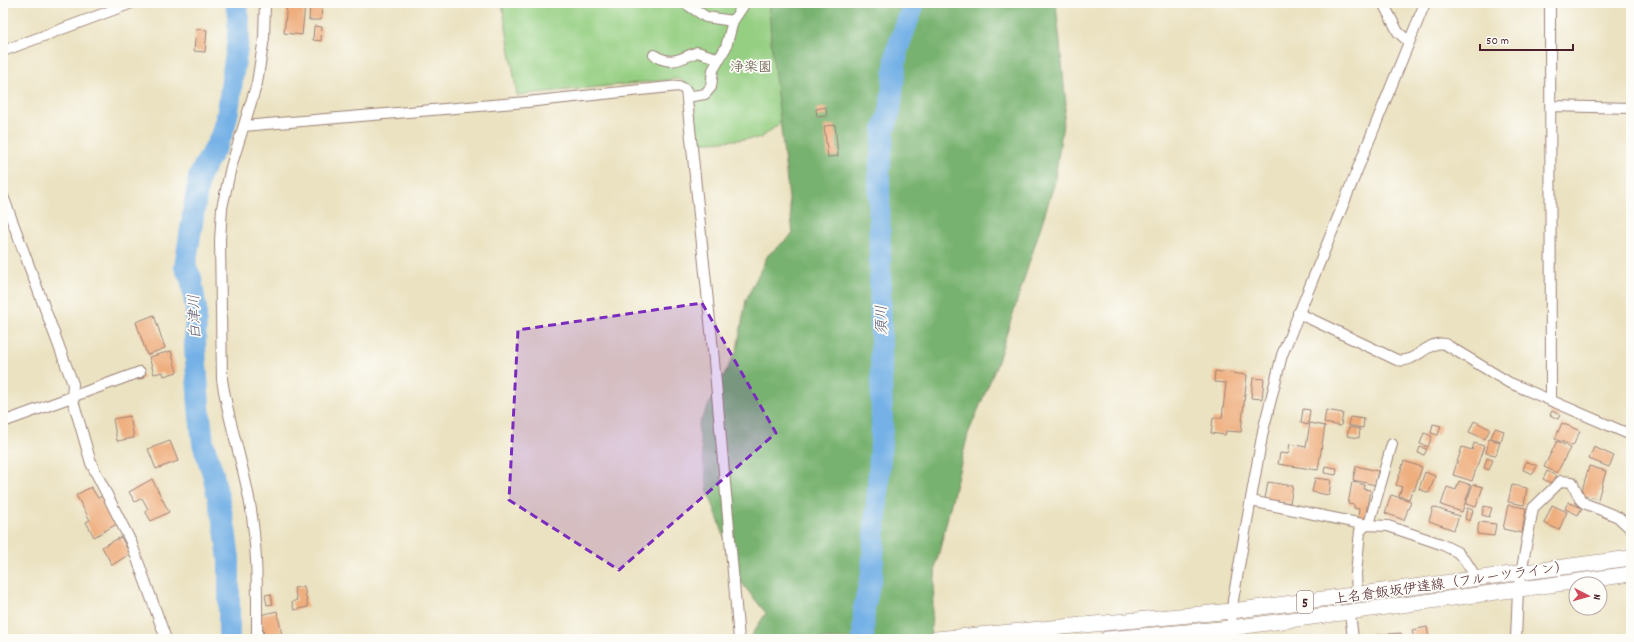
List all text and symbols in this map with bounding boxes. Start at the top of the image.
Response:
scale bar [1480,26,1573,52]
text: 50 m [1486,33,1509,50]
park label: 浄楽園 [730,58,772,78]
water label: 白津川 [184,294,208,340]
water label: 須川 [872,305,894,335]
street label: 上名倉飯坂伊達線（フルーツライン） [1332,558,1570,610]
north arrow [1568,576,1608,616]
road number: 5 [1297,591,1313,613]
text: N [1588,593,1604,601]

